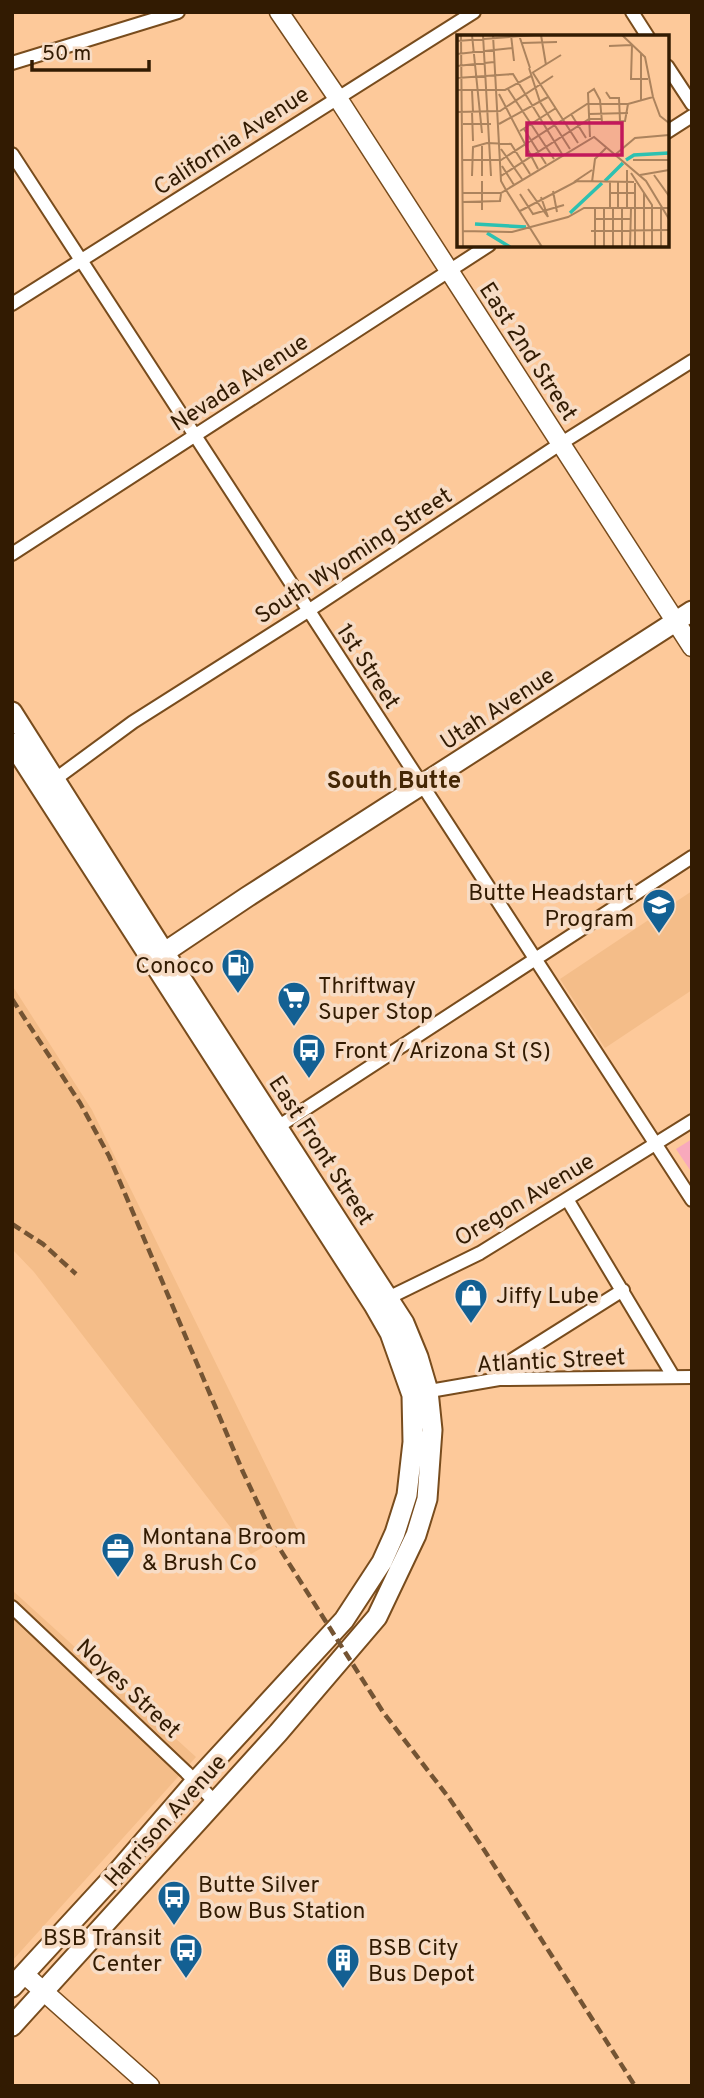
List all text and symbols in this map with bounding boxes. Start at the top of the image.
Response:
scale bar [32,28,149,72]
inset map [457,35,669,247]
text: 50 m [42,41,91,68]
street label: California Avenue [149,81,316,203]
street label: East 2nd Street [471,278,582,427]
street label: Nevada Avenue [166,329,315,439]
street label: South Wyoming Street [250,482,458,632]
street label: 1st Street [329,619,405,716]
street label: Utah Avenue [436,662,561,758]
district label: South Butte [327,767,461,797]
place label: Butte Headstart Program [468,880,634,935]
school or university icon: Butte Headstart Program [640,886,678,935]
fuel station icon: Conoco [219,946,257,995]
place label: Conoco [135,953,214,982]
place label: Thriftway Super Stop [318,973,433,1028]
supermarket icon: Thriftway Super Stop [275,979,313,1028]
bus stop icon: Front / Arizona St (S) [290,1031,328,1080]
place label: Front / Arizona St (S) [334,1038,551,1067]
street label: East Front Street [261,1071,379,1232]
street label: Oregon Avenue [450,1148,600,1254]
shop icon: Jiffy Lube [452,1276,490,1325]
place label: Jiffy Lube [496,1283,599,1312]
street label: Atlantic Street [476,1344,626,1381]
place label: Montana Broom & Brush Co [142,1524,306,1579]
office icon: Montana Broom & Brush Co [99,1530,137,1579]
street label: Noyes Street [69,1634,186,1746]
street label: Harrison Avenue [100,1749,234,1894]
place label: Butte Silver Bow Bus Station [198,1872,365,1927]
bus stop icon: Butte Silver Bow Bus Station [155,1878,193,1927]
place label: BSB Transit Center [43,1925,162,1980]
bus stop icon: BSB Transit Center [167,1931,205,1980]
place label: BSB City Bus Depot [368,1935,475,1990]
building icon: BSB City Bus Depot [324,1941,362,1990]

